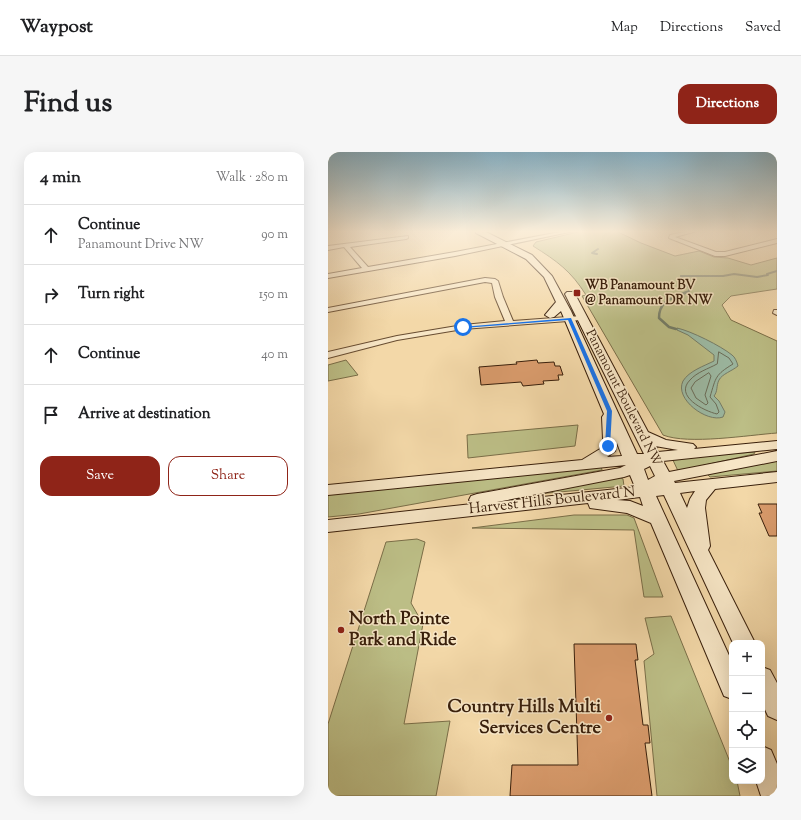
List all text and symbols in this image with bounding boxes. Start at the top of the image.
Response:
text: Waypost [20,14,93,41]
text: Map [611,18,638,38]
text: Directions [660,18,723,38]
text: Saved [745,18,781,38]
text: Find us [24,84,112,124]
button: Directions [678,84,777,124]
text: 4 min [40,166,81,190]
text: Walk · 280 m [216,169,288,187]
text: Continue [78,215,140,236]
icon: ahead [40,224,62,246]
text: 90 m [261,226,288,244]
text: Panamount Drive NW [78,236,204,254]
place label: WB Panamount BV @ Panamount DR NW [585,277,713,310]
icon: right [40,284,62,306]
text: Turn right [78,284,144,305]
text: 150 m [259,286,288,304]
marker: WB Panamount BV @ Panamount DR NW [572,288,582,298]
route start [454,318,472,336]
street label: Panamount Boulevard NW [581,326,666,470]
icon: ahead [40,344,62,366]
text: Continue [78,344,140,365]
text: 40 m [261,346,288,364]
icon: arrive [40,404,62,426]
text: Arrive at destination [78,404,211,425]
route end [599,437,617,455]
button: Save [40,456,160,496]
button: Share [168,456,288,496]
street label: Harvest Hills Boulevard N [468,482,636,520]
place label: North Pointe Park and Ride [349,607,457,654]
marker: North Pointe Park and Ride [336,625,346,635]
map controls [729,640,765,784]
button: + [729,640,765,676]
button: − [729,676,765,712]
place label: Country Hills Multi Services Centre [448,695,602,742]
button: locate [729,712,765,748]
marker: Country Hills Multi Services Centre [604,713,614,723]
button: layers [729,748,765,784]

